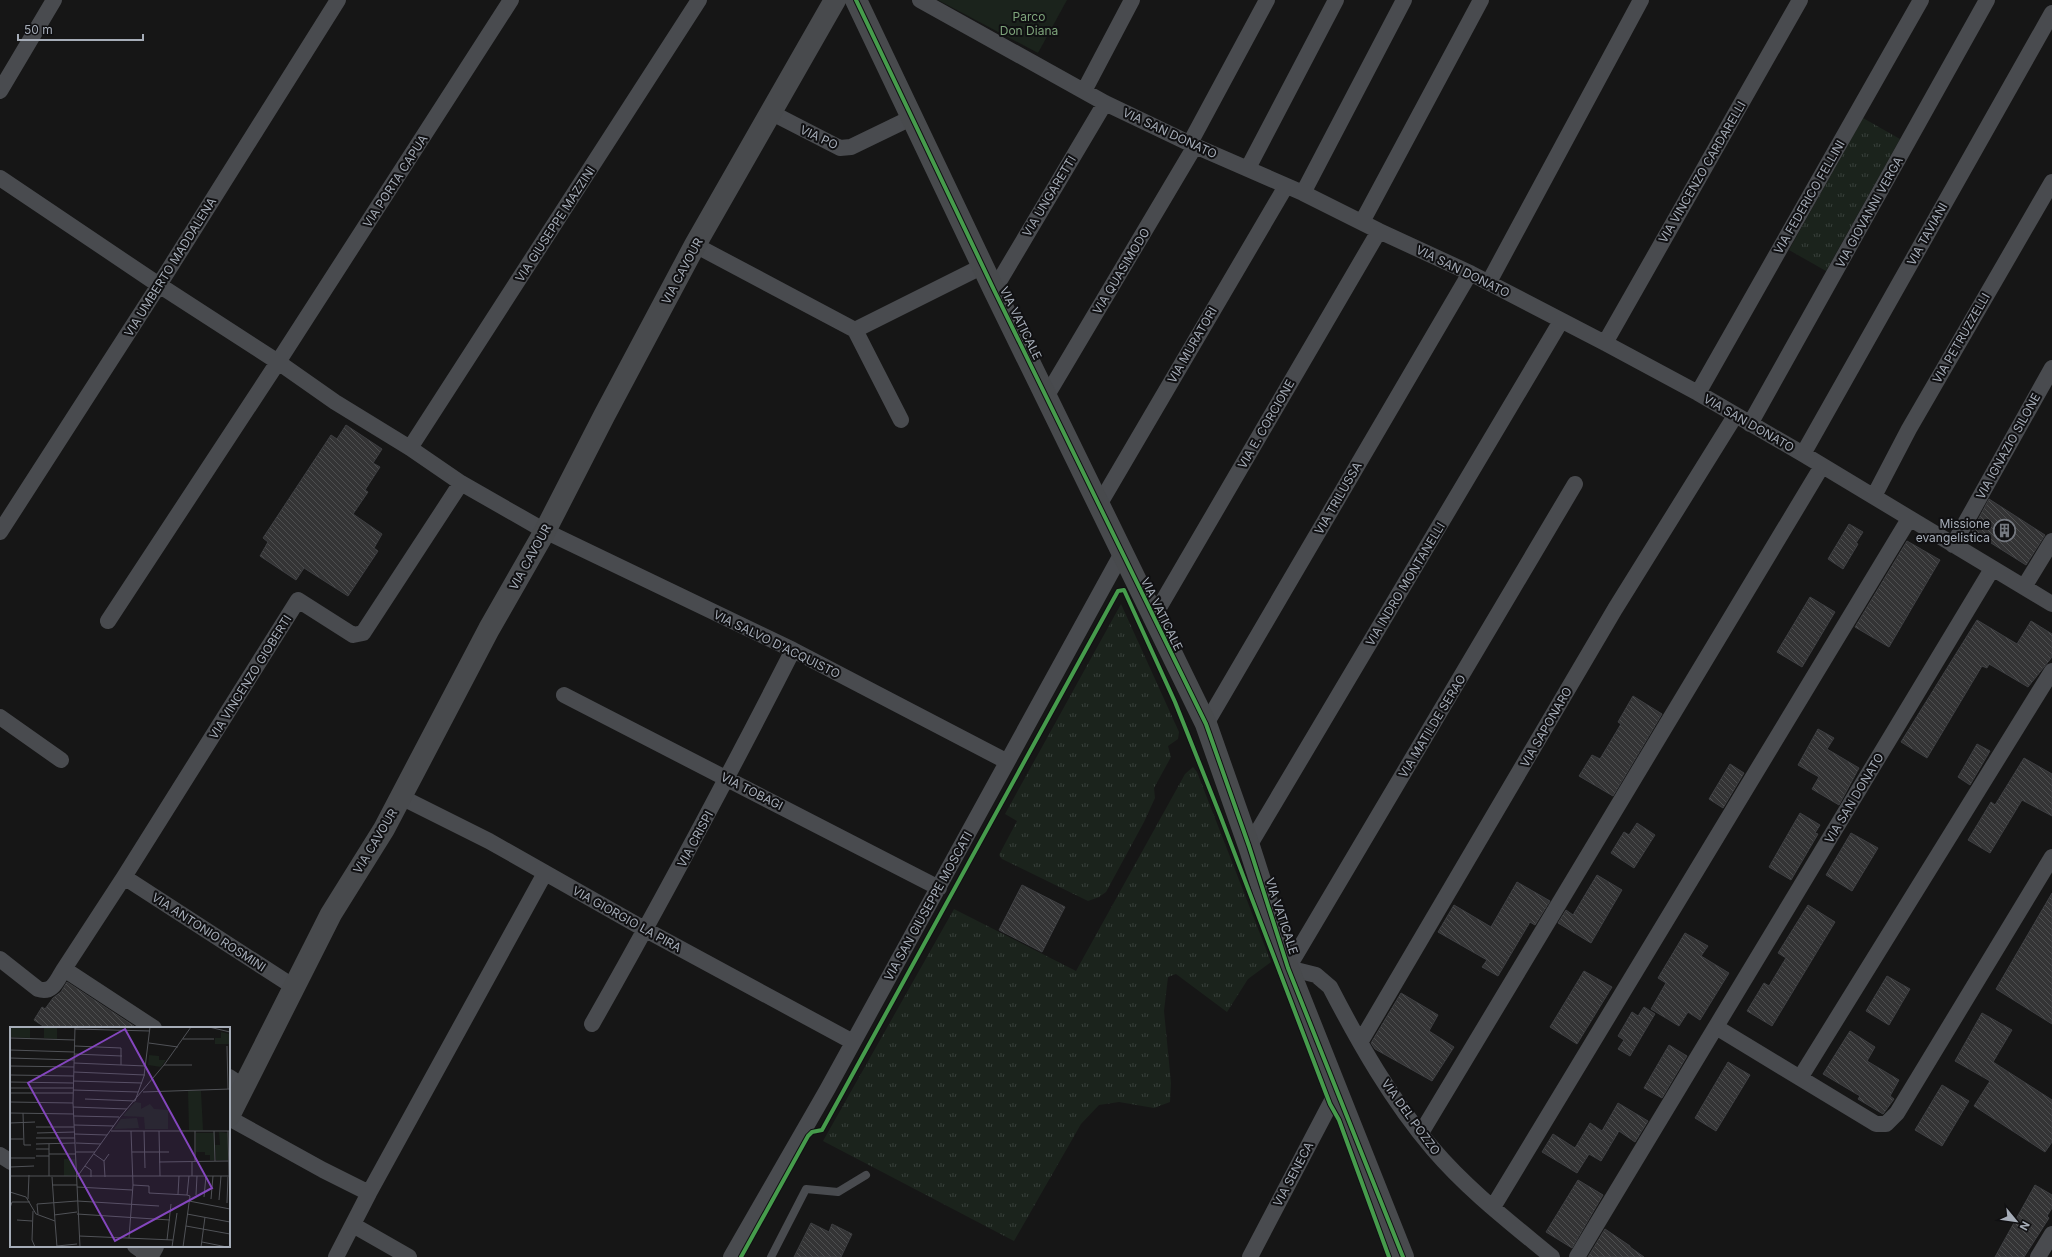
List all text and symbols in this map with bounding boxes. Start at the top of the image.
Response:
park label: Parco Don Diana [1000,9,1058,38]
scale bar [18,16,143,42]
text: 50 m [24,22,53,37]
street label: VIA VINCENZO CARDARELLI [1655,98,1749,246]
street label: VIA SAN DONATO [1120,105,1220,161]
street label: VIA PO [798,122,840,152]
street label: VIA PORTA CAPUA [359,132,431,230]
street label: VIA FEDERICO FELLINI [1770,137,1848,257]
street label: VIA UNGARETTI [1019,153,1079,239]
street label: VIA GIOVANNI VERGA [1832,154,1906,270]
street label: VIA GIUSEPPE MAZZINI [512,163,598,285]
street label: VIA UMBERTO MADDALENA [121,195,219,339]
street label: VIA TAVIANI [1904,200,1950,268]
street label: VIA QUASIMODO [1089,225,1153,317]
street label: VIA CAVOUR [658,235,706,307]
street label: VIA SAN DONATO [1414,242,1512,300]
street label: VIA VATICALE [997,284,1045,362]
street label: VIA PETRUZZELLI [1929,290,1993,386]
street label: VIA MURATORI [1164,304,1220,386]
street label: VIA E. CORCIONE [1234,377,1298,471]
street label: VIA IGNAZIO SILONE [1973,390,2043,502]
street label: VIA SAN DONATO [1701,391,1797,455]
street label: VIA TRILUSSA [1311,459,1365,537]
place label: Missione evangelistica [1916,516,1990,545]
building icon: Missione evangelistica [1992,517,2018,543]
street label: VIA INDRO MONTANELLI [1362,520,1448,648]
street label: VIA CAVOUR [506,521,554,592]
street label: VIA VATICALE [1138,575,1186,653]
street label: VIA SALVO D'ACQUISTO [711,607,843,681]
street label: VIA VINCENZO GIOBERTI [206,612,294,742]
street label: VIA MATILDE SERAO [1395,672,1469,780]
street label: VIA SAPONARO [1517,684,1575,770]
street label: VIA SAN DONATO [1821,750,1887,846]
street label: VIA TOBAGI [718,769,786,813]
street label: VIA CAVOUR [350,806,400,876]
street label: VIA CRISPI [674,808,716,870]
street label: VIA SAN GIUSEPPE MOSCATI [881,829,975,983]
street label: VIA VATICALE [1263,876,1301,956]
street label: VIA GIORGIO LA PIRA [570,883,684,955]
street label: VIA ANTONIO ROSMINI [149,890,269,974]
inset map [10,1027,230,1247]
street label: VIA DEL POZZO [1379,1076,1443,1158]
street label: VIA SENECA [1270,1139,1316,1209]
north arrow [1996,1201,2036,1241]
text: N [2017,1219,2033,1233]

